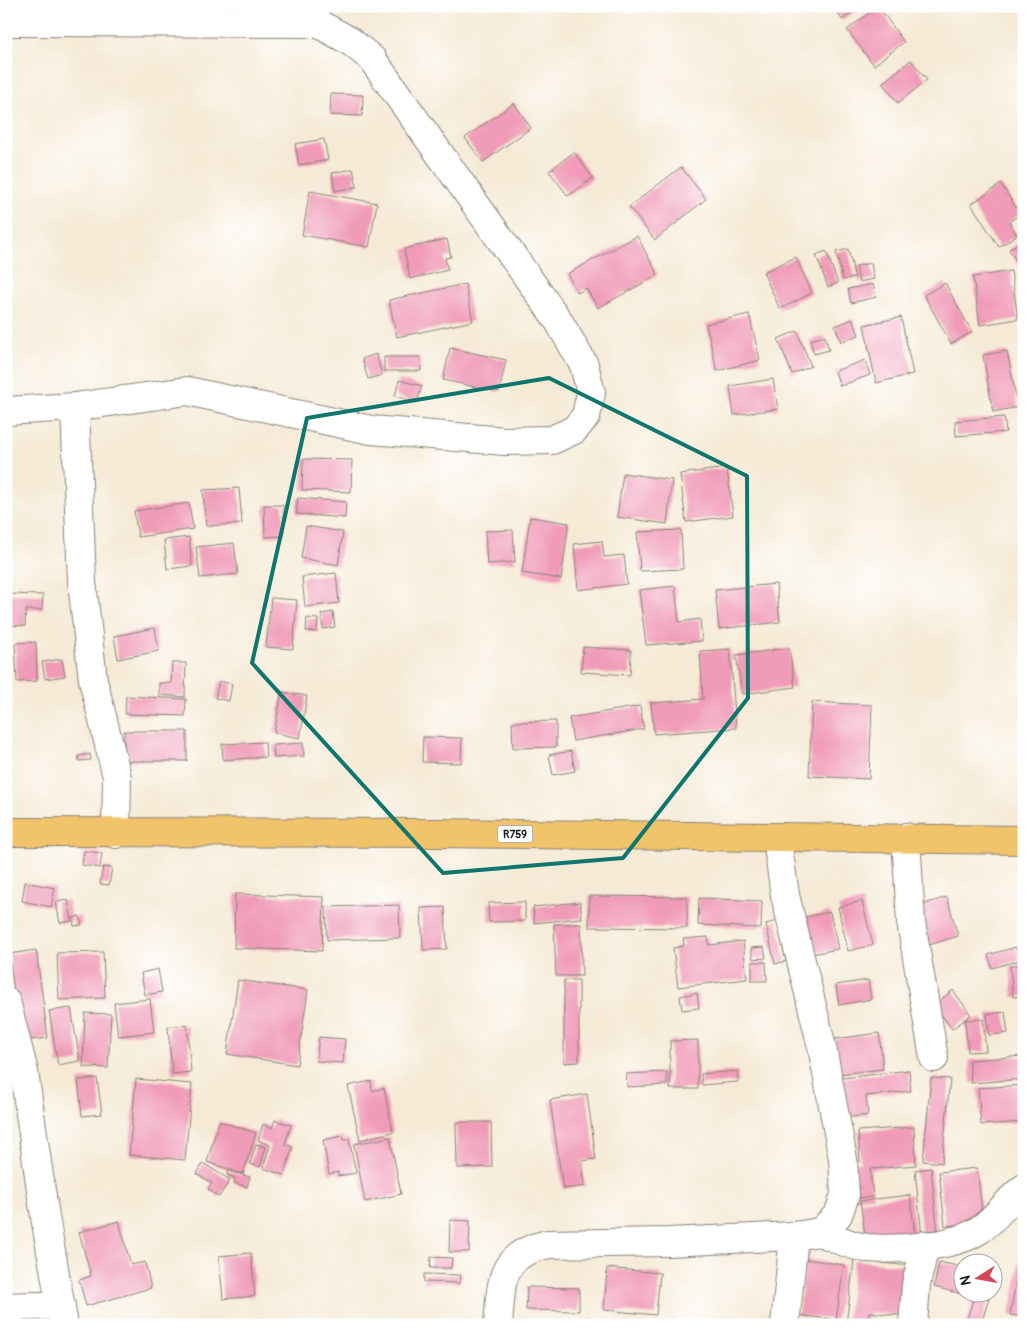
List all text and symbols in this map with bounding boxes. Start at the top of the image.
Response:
road number: R759 [498,826,532,842]
north arrow [952,1254,1002,1304]
text: N [956,1274,975,1287]

